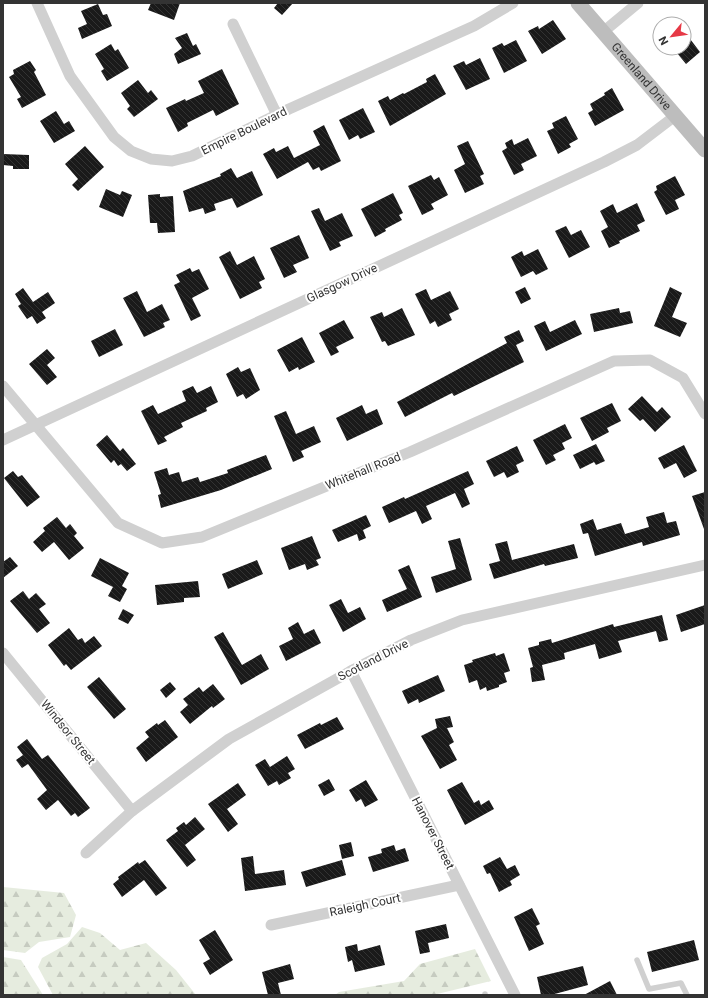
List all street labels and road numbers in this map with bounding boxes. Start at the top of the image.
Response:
street label: Greenland Drive [609,40,674,113]
street label: Empire Boulevard [199,104,289,158]
street label: Glasgow Drive [304,261,380,305]
street label: Whitehall Road [323,450,403,492]
street label: Scotland Drive [336,636,410,684]
street label: Windsor Street [38,697,98,767]
street label: Hanover Street [409,795,457,872]
street label: Raleigh Court [328,891,402,919]

